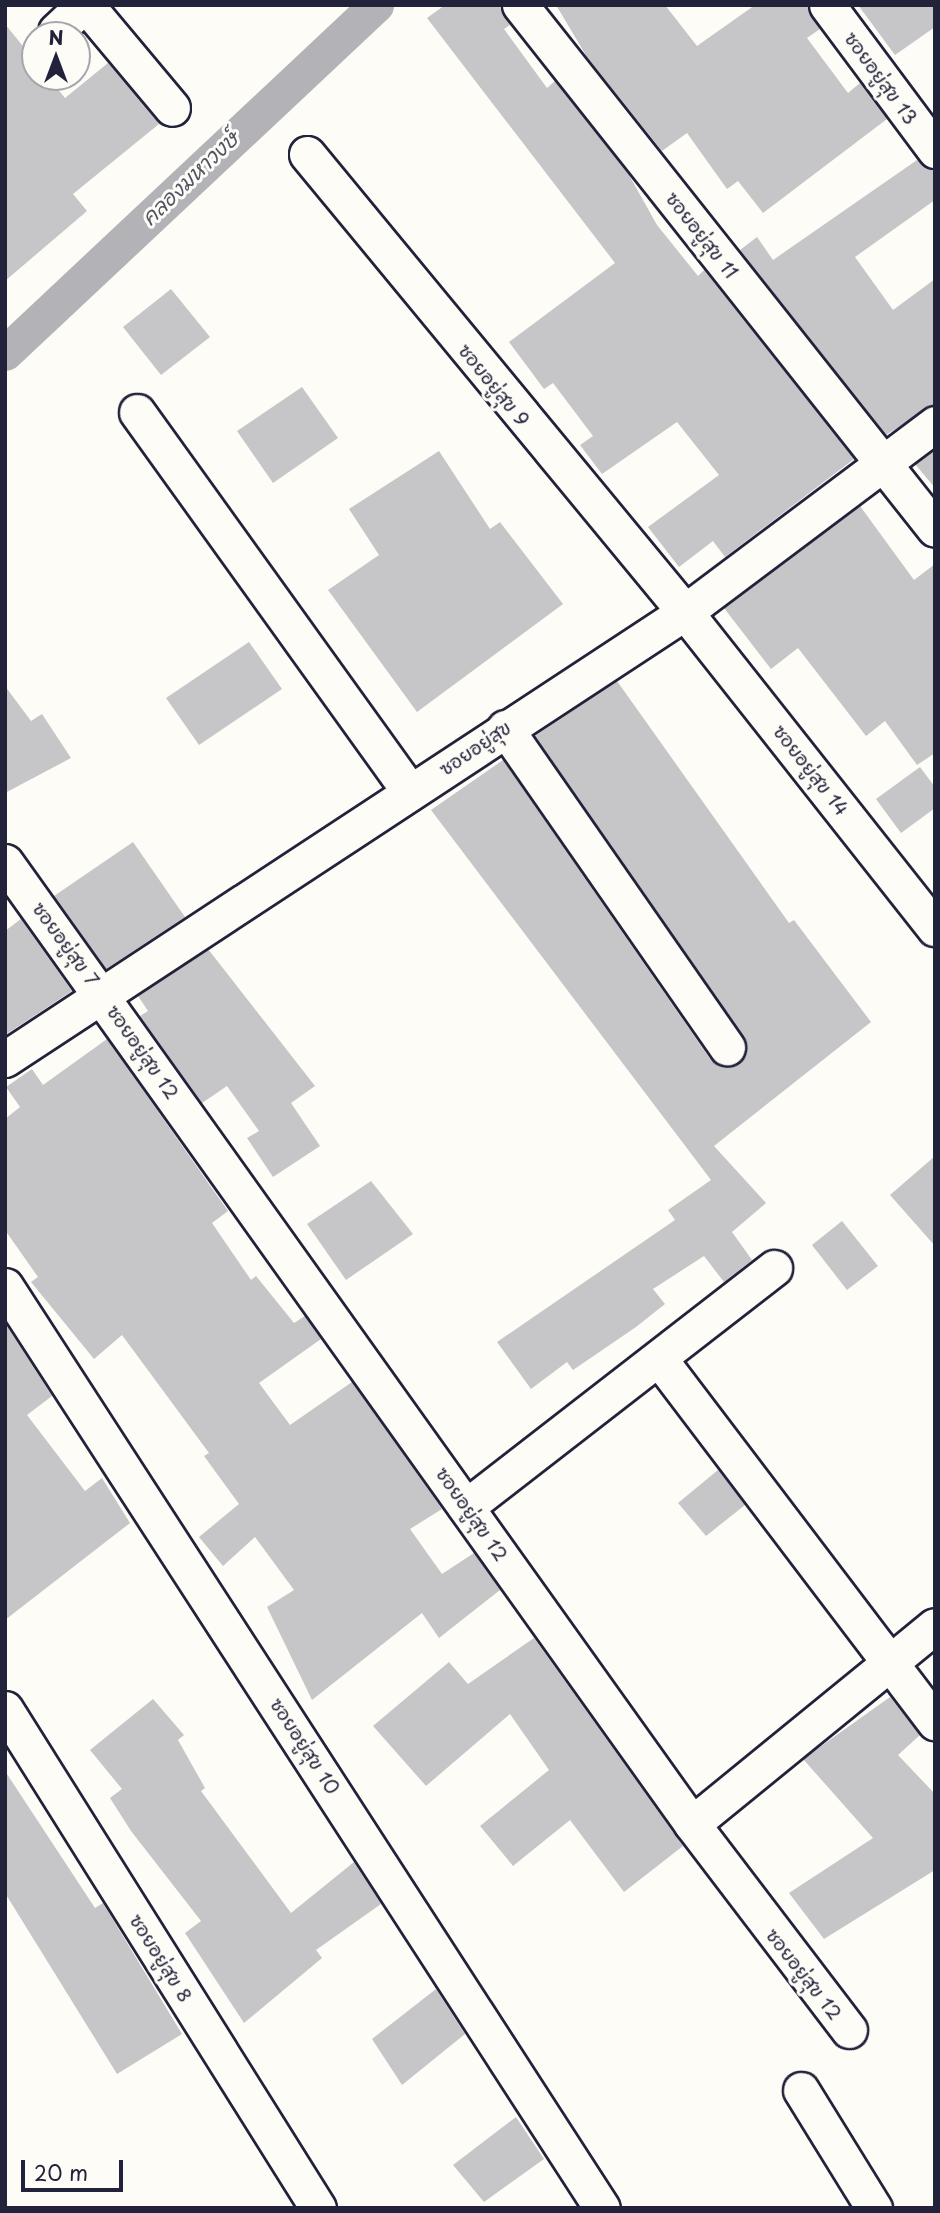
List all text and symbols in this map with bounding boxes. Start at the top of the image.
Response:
north arrow [21,21,91,91]
text: N [48,23,64,51]
street label: ซอยอยู่สุข 13 [840,27,922,129]
water label: คลองมหาวงษ์ [135,125,243,229]
street label: ซอยอยู่สุข 11 [661,187,743,283]
street label: ซอยอยู่สุข 9 [454,339,534,431]
street label: ซอยอยู่สุข [435,716,515,780]
street label: ซอยอยู่สุข 14 [768,720,854,820]
street label: ซอยอยู่สุข 7 [28,897,104,991]
street label: ซอยอยู่สุข 12 [102,1000,184,1104]
street label: ซอยอยู่สุข 12 [431,1462,513,1566]
street label: ซอยอยู่สุข 10 [265,1694,345,1798]
street label: ซอยอยู่สุข 8 [125,1910,197,2006]
street label: ซอยอยู่สุข 12 [761,1924,847,2024]
scale bar [24,2146,126,2190]
text: 20 m [34,2156,88,2188]

